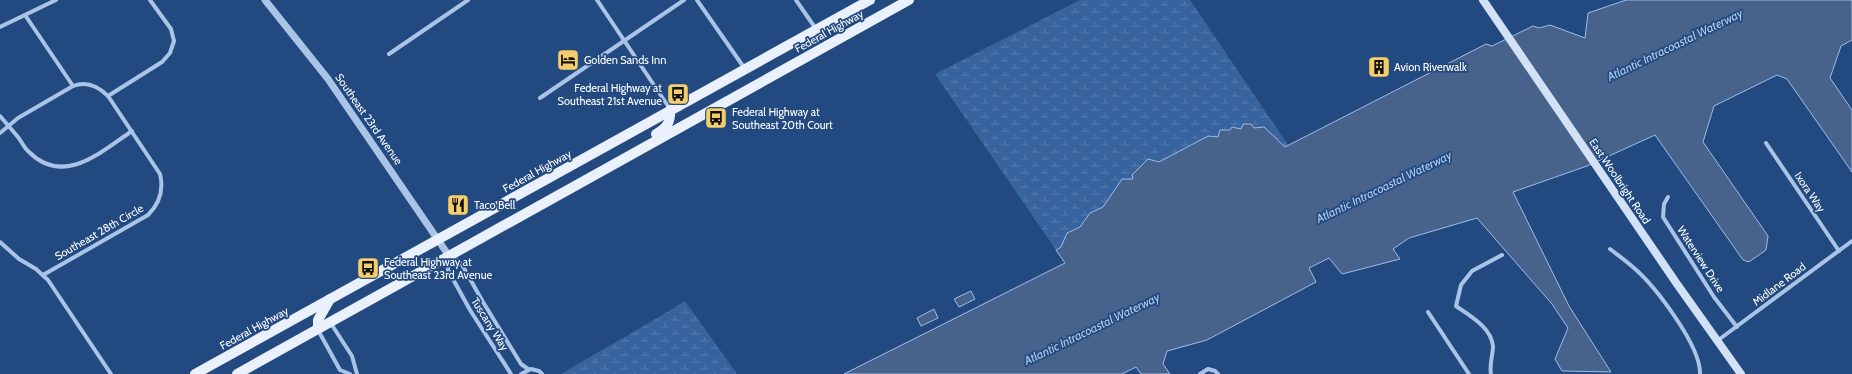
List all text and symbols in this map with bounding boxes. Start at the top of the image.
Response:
water label: Atlantic Intracoastal Waterway [1604,5,1745,84]
street label: Federal Highway [792,6,866,56]
hotel icon: Golden Sands Inn [555,47,581,73]
place label: Golden Sands Inn [584,53,666,67]
building icon: Avion Riverwalk [1366,54,1392,80]
place label: Avion Riverwalk [1394,60,1467,74]
street label: Southeast 23rd Avenue [332,71,406,168]
place label: Federal Highway at Southeast 21st Avenue [557,81,662,108]
bus stop icon: Federal Highway at Southeast 21st Avenue [665,81,691,107]
bus stop icon: Federal Highway at Southeast 20th Court [703,105,729,131]
place label: Federal Highway at Southeast 20th Court [732,105,833,132]
street label: East Woolbright Road [1586,136,1654,226]
street label: Federal Highway [500,146,574,196]
water label: Atlantic Intracoastal Waterway [1313,147,1454,226]
street label: Ixora Way [1791,169,1829,215]
restaurant icon: Taco Bell [445,192,471,218]
place label: Taco Bell [474,198,516,212]
street label: Southeast 28th Circle [52,201,146,263]
street label: Waterview Drive [1674,223,1728,295]
bus stop icon: Federal Highway at Southeast 23rd Avenue [355,255,381,281]
place label: Federal Highway at Southeast 23rd Avenue [384,255,492,282]
street label: Midlane Road [1750,259,1808,309]
water label: Atlantic Intracoastal Waterway [1021,289,1162,368]
street label: Tuscany Way [468,295,512,354]
street label: Federal Highway [217,303,291,353]

